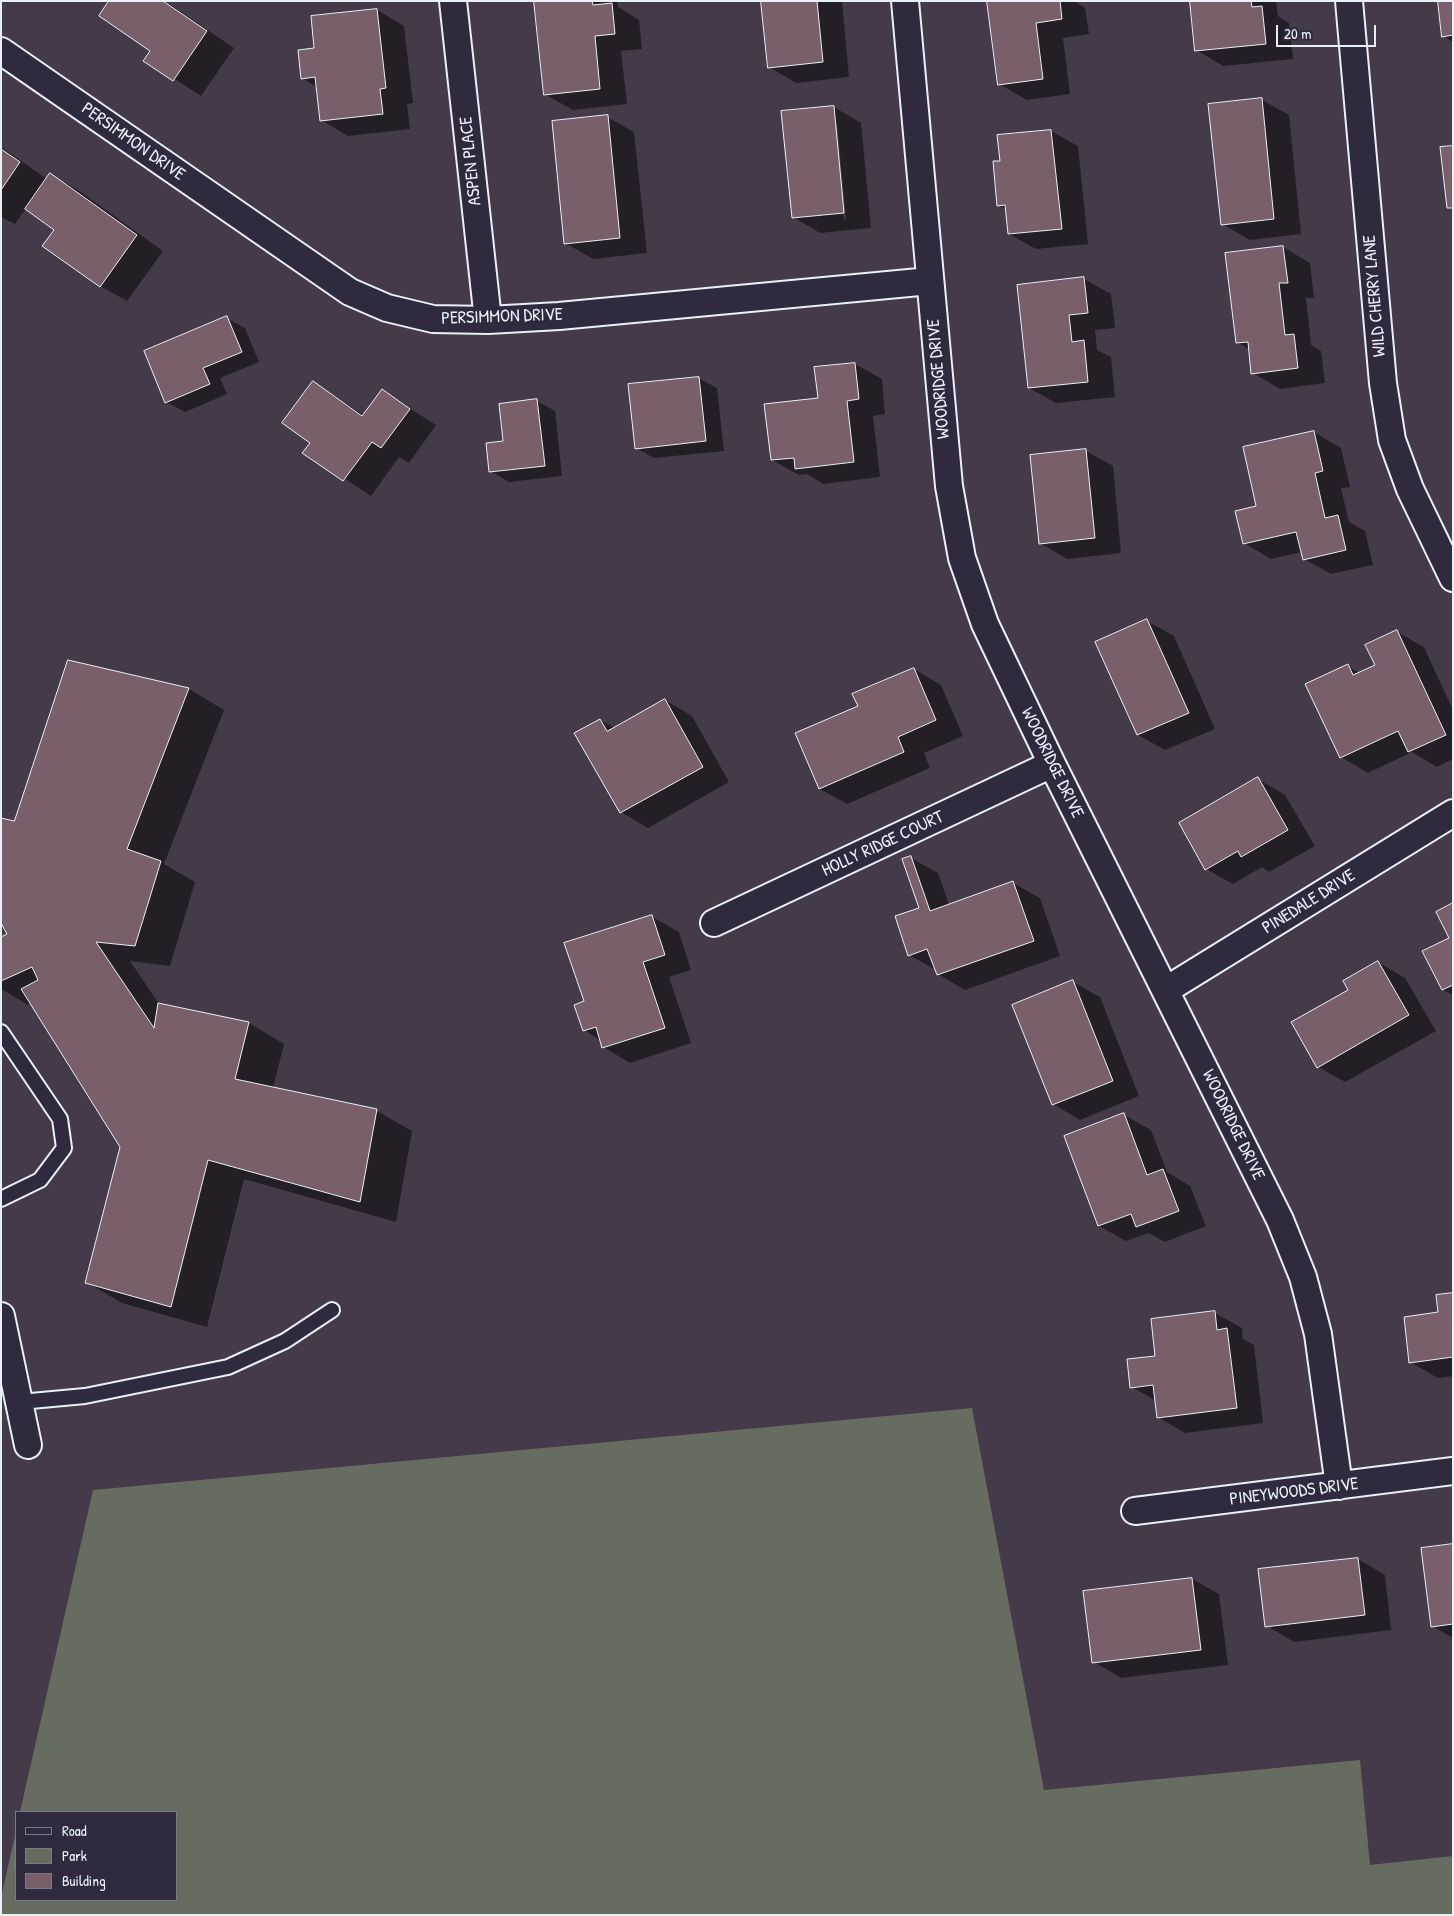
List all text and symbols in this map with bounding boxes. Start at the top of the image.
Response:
scale bar [1279,15,1379,47]
text: 20 m [1284,23,1311,44]
street label: PERSIMMON DRIVE [77,98,189,186]
street label: ASPEN PLACE [456,115,486,207]
street label: WILD CHERRY LANE [1359,234,1391,358]
street label: PERSIMMON DRIVE [441,304,563,330]
street label: WOODRIDGE DRIVE [923,318,955,440]
street label: WOODRIDGE DRIVE [1016,704,1088,822]
street label: HOLLY RIDGE COURT [819,806,947,882]
street label: PINEDALE DRIVE [1259,865,1359,939]
street label: WOODRIDGE DRIVE [1197,1066,1269,1184]
street label: PINEYWOODS DRIVE [1228,1473,1360,1511]
legend [15,1811,178,1901]
text: Road [62,1820,87,1841]
text: Park [62,1845,87,1866]
text: Building [62,1870,106,1891]

